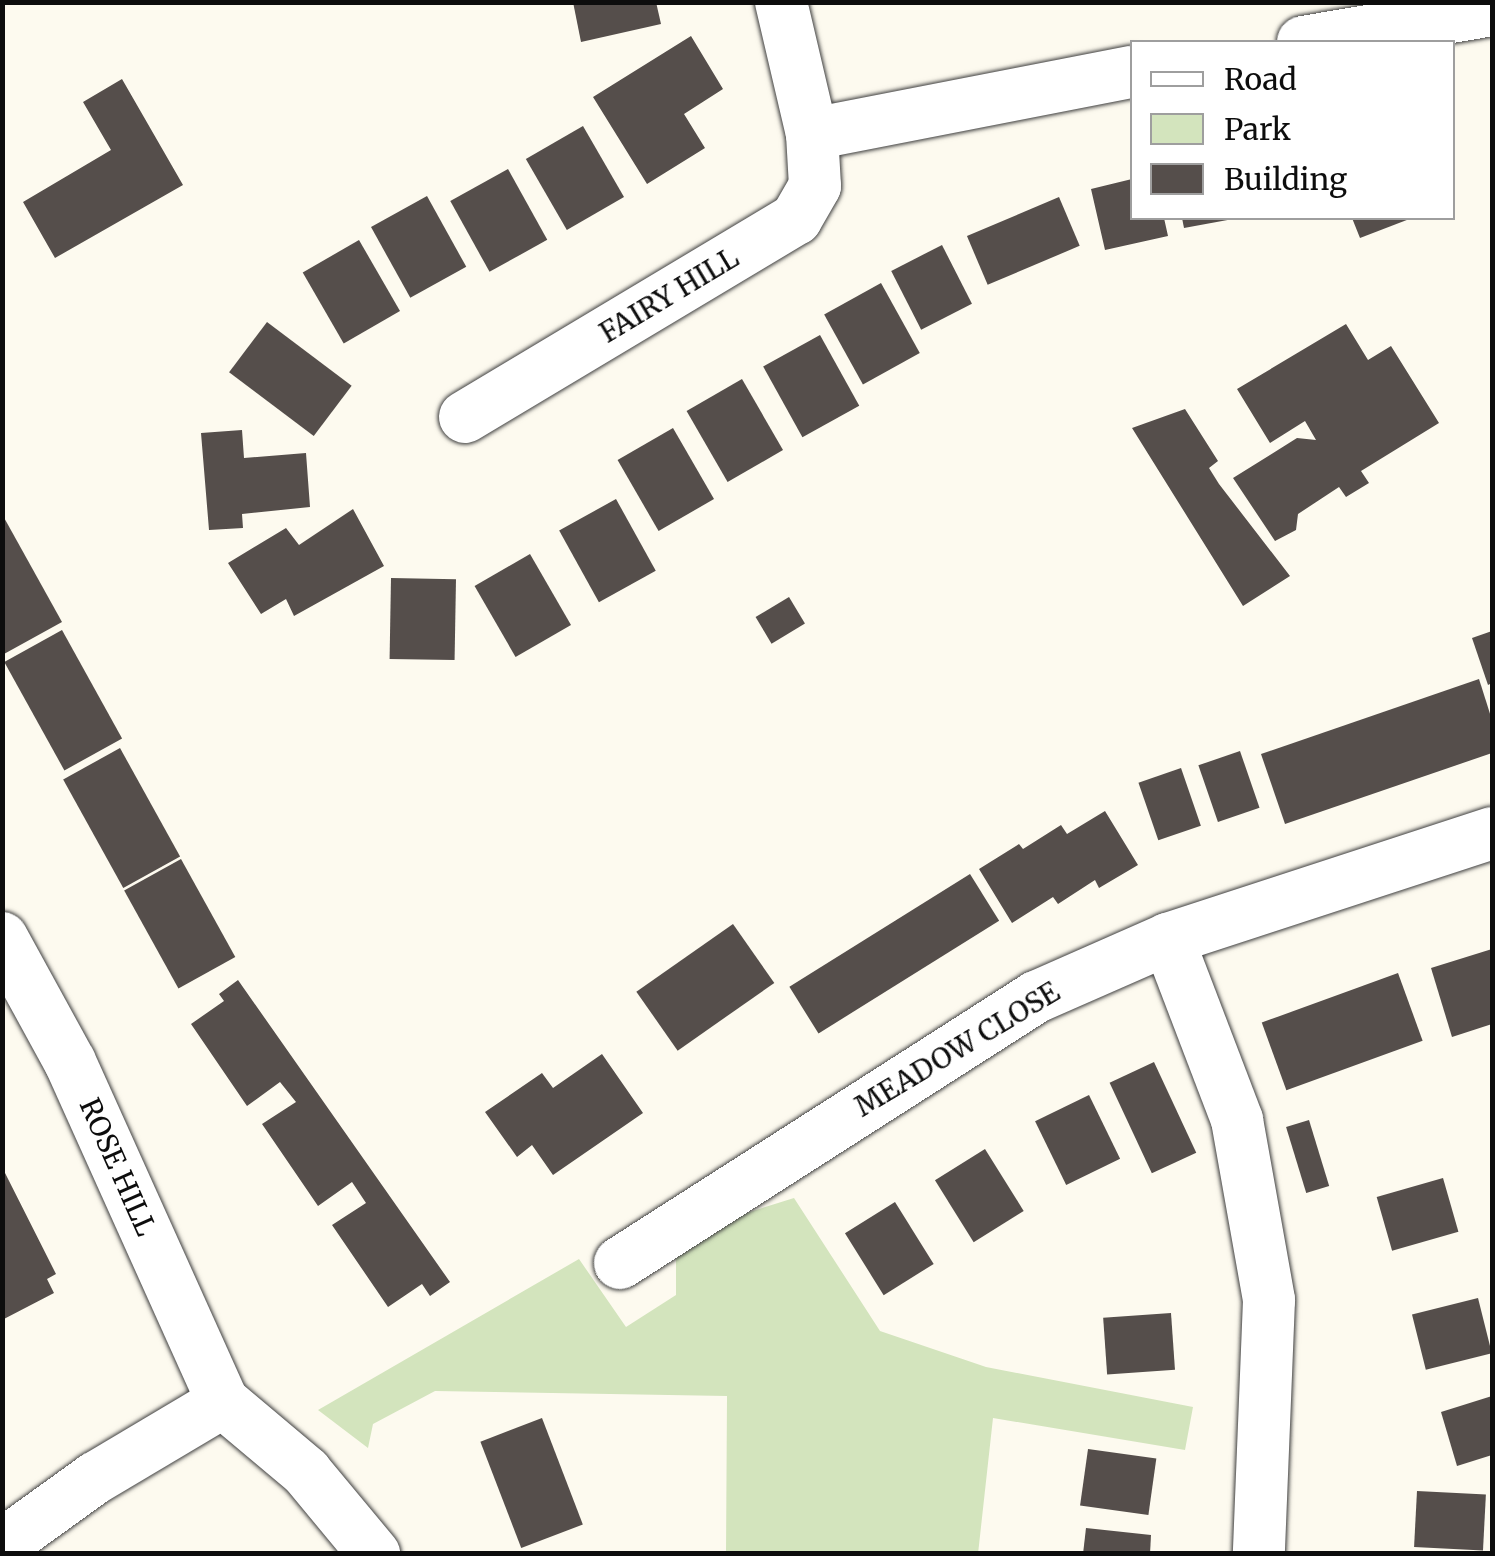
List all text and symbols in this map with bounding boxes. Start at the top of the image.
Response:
legend [1130,40,1455,220]
text: Road [1224,60,1297,98]
text: Park [1224,110,1291,148]
text: Building [1224,160,1347,198]
street label: FAIRY HILL [594,240,744,350]
street label: MEADOW CLOSE [849,975,1065,1123]
street label: ROSE HILL [73,1093,163,1241]

